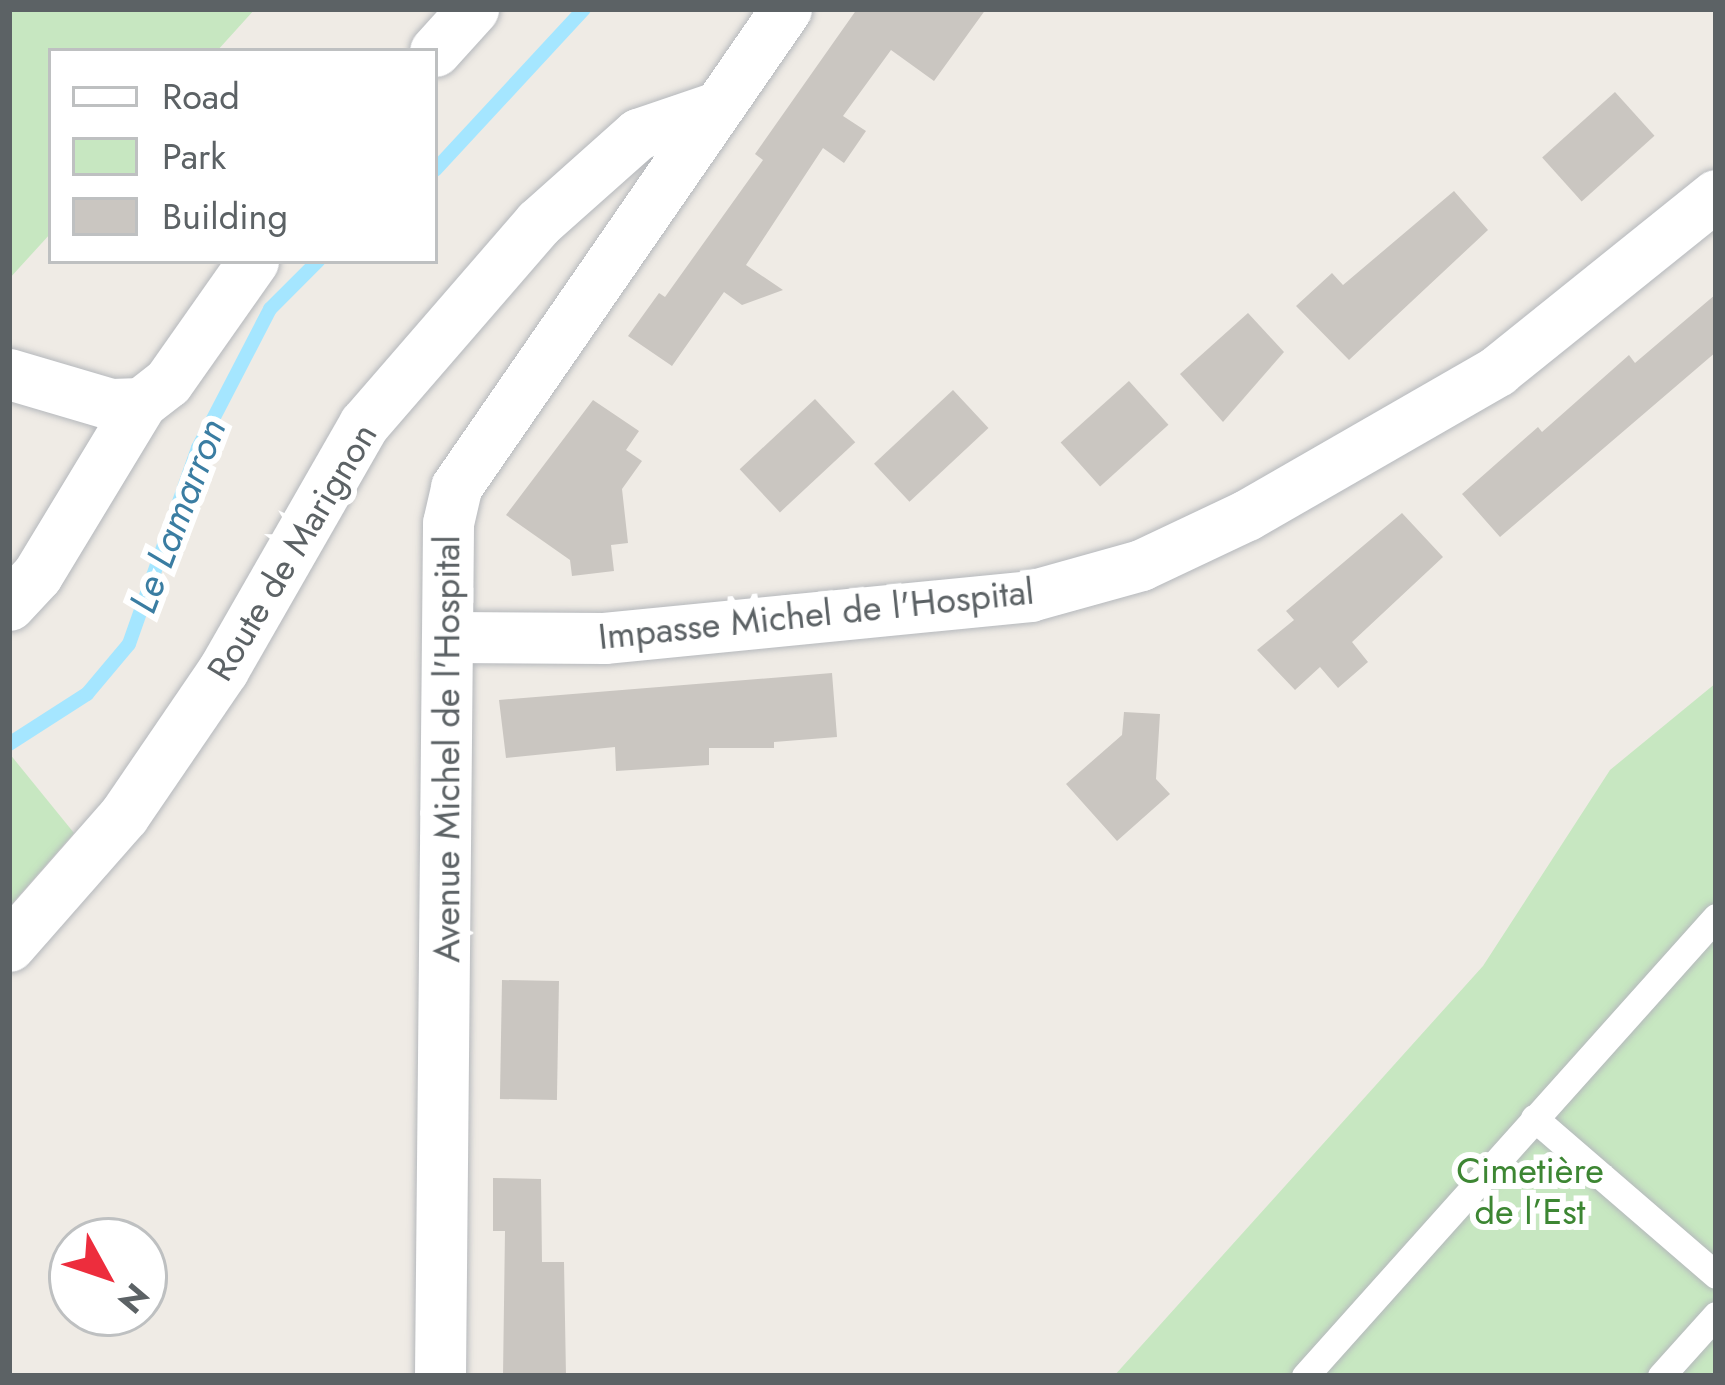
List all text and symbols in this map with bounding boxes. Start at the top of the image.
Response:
legend [48,48,438,264]
text: Road [162,70,240,122]
text: Park [162,130,226,182]
text: Building [162,190,288,242]
water label: Le Lamarron [120,412,236,620]
street label: Route de Marignon [198,415,386,689]
street label: Avenue Michel de l'Hospital [425,535,469,963]
street label: Impasse Michel de l'Hospital [596,570,1036,658]
park label: Cimetière de l’Est [1456,1148,1604,1233]
north arrow [48,1217,168,1337]
text: N [107,1273,160,1324]

